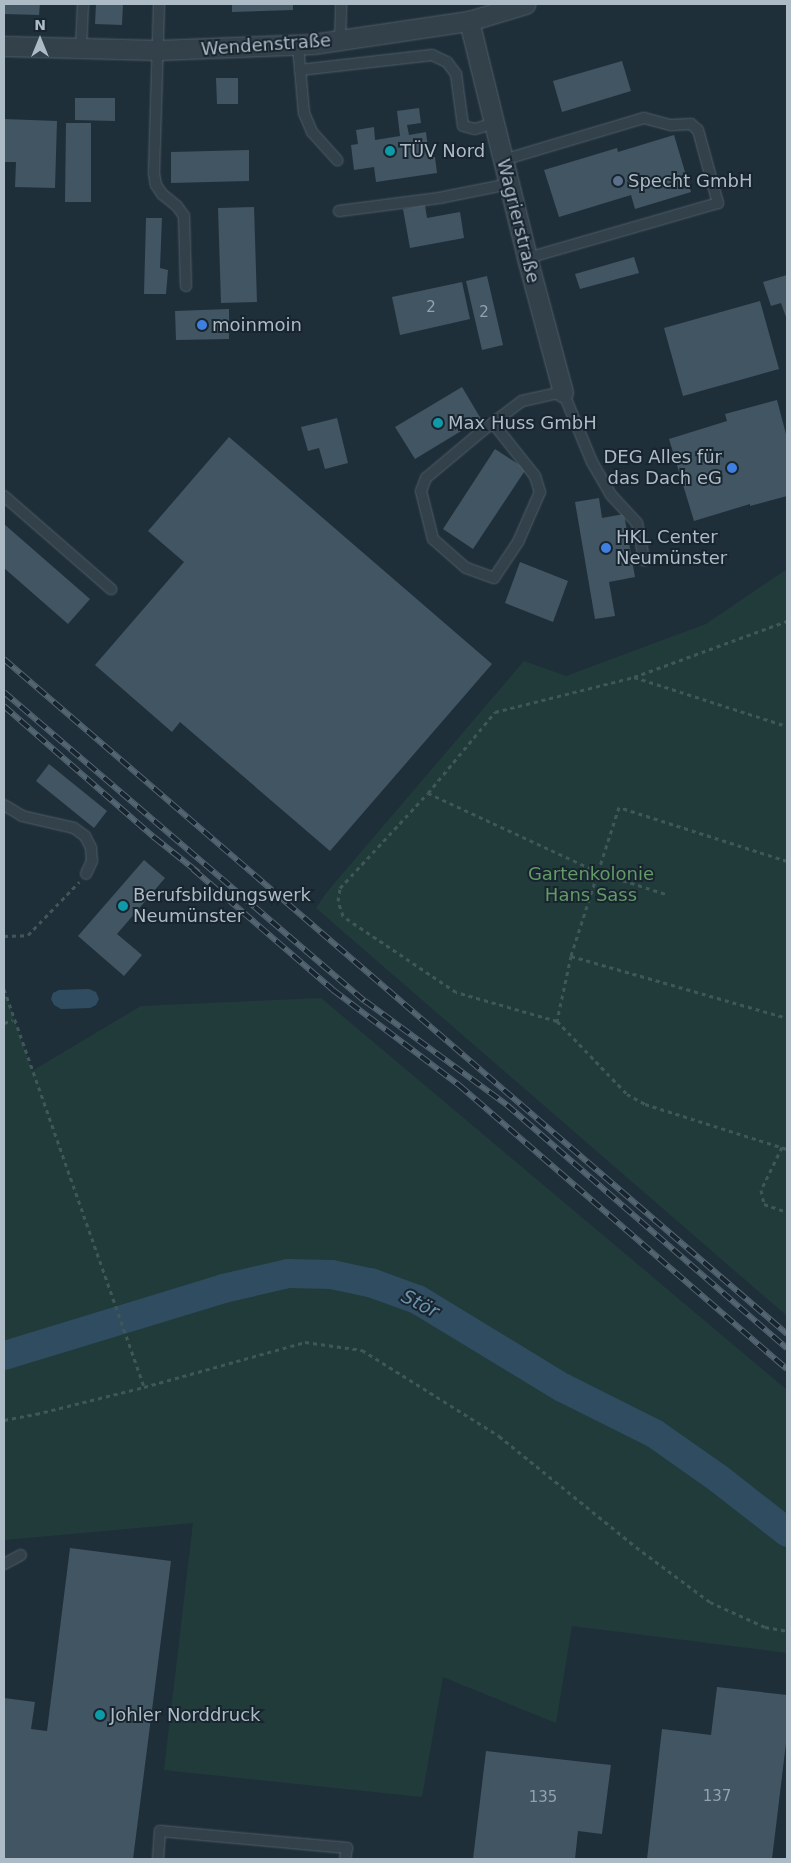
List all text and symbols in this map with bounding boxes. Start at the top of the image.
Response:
north arrow [15,15,65,65]
text: N [34,17,46,33]
street label: Wendenstraße [200,30,332,60]
place label: TÜV Nord [400,140,485,162]
marker: TÜV Nord [384,145,396,157]
street label: Wagrierstraße [492,157,544,285]
place label: Specht GmbH [628,170,752,192]
marker: Specht GmbH [612,175,624,187]
house number: 2 [426,299,436,317]
house number: 2 [479,304,489,322]
place label: moinmoin [212,314,302,336]
marker: moinmoin [196,319,208,331]
place label: Max Huss GmbH [448,412,597,434]
marker: Max Huss GmbH [432,417,444,429]
place label: DEG Alles für das Dach eG [603,447,722,489]
marker: DEG Alles für das Dach eG [726,462,738,474]
place label: HKL Center Neumünster [616,527,727,570]
marker: HKL Center Neumünster [600,542,612,554]
park label: Gartenkolonie Hans Sass [528,864,654,906]
place label: Berufsbildungswerk Neumünster [133,885,311,928]
marker: Berufsbildungswerk Neumünster [117,900,129,912]
water label: Stör [397,1285,443,1323]
place label: Johler Norddruck [110,1704,260,1726]
marker: Johler Norddruck [94,1709,106,1721]
house number: 137 [703,1788,731,1806]
house number: 135 [529,1789,557,1807]

